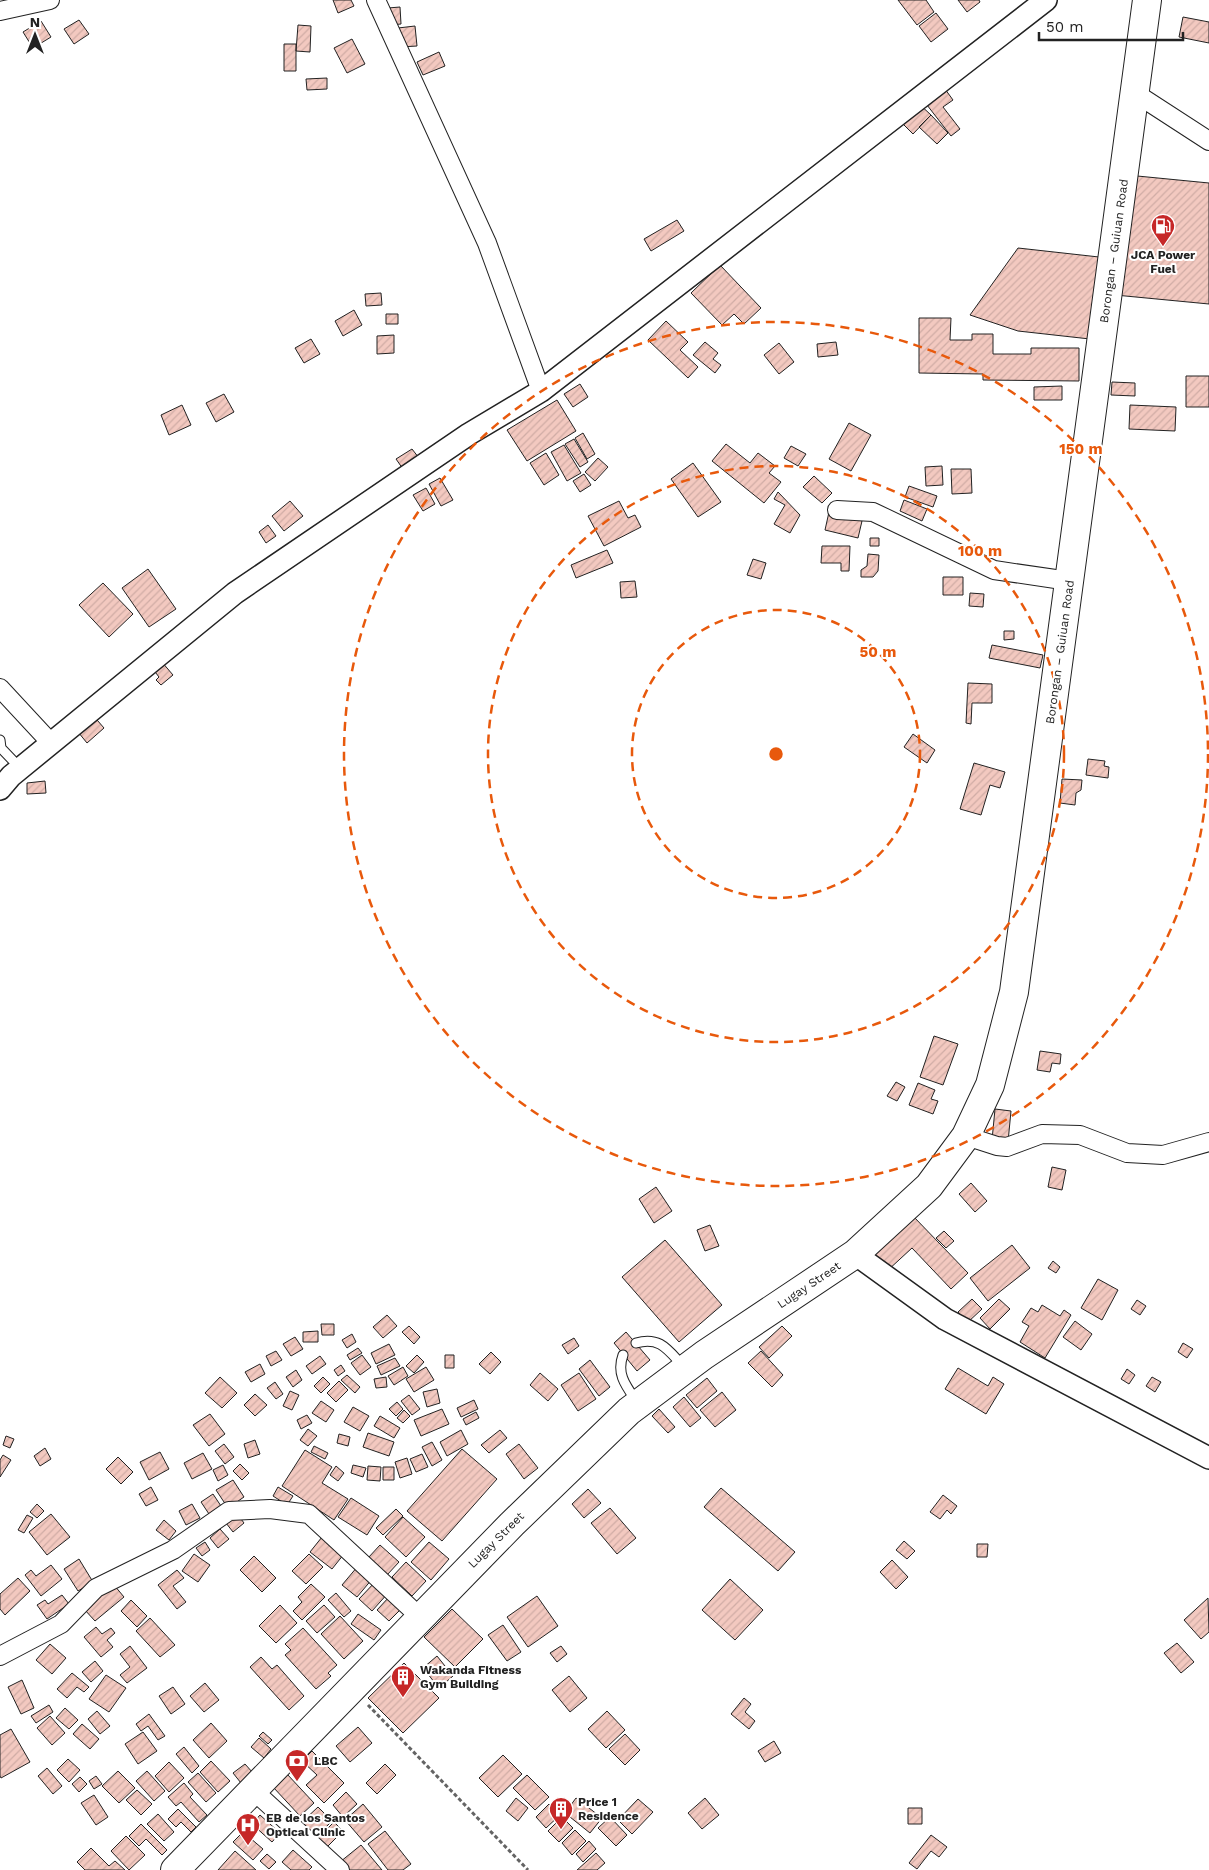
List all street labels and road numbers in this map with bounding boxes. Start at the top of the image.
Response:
street label: Borongan – Guiuan Road [1097,178,1131,324]
street label: Borongan – Guiuan Road [1043,579,1077,725]
street label: Lugay Street [775,1259,843,1311]
street label: Lugay Street [465,1509,527,1571]

